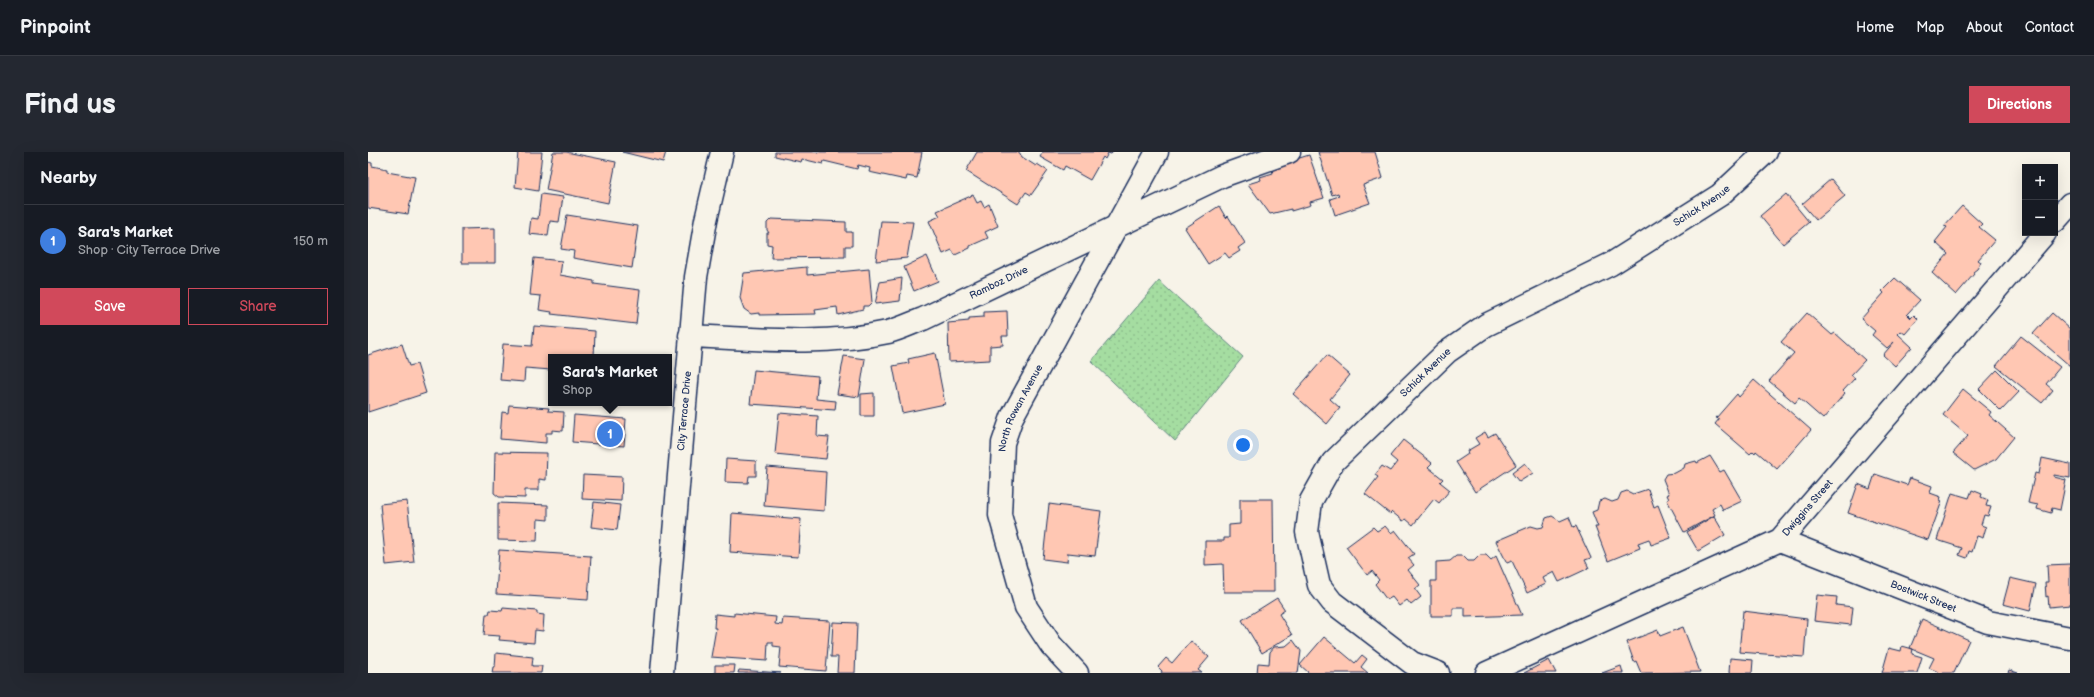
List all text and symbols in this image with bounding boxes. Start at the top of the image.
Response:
text: Pinpoint [20,16,91,39]
text: Home [1856,19,1894,36]
text: Map [1916,19,1944,36]
text: About [1966,19,2003,36]
text: Contact [2025,19,2074,36]
button: Directions [1969,86,2070,123]
text: Find us [24,88,116,121]
map controls [2022,164,2058,236]
button: + [2022,164,2058,200]
text: Nearby [40,168,97,188]
street label: Schick Avenue [1671,183,1733,229]
button: − [2022,200,2058,236]
text: Sara's Market [78,223,173,242]
text: 1 [50,233,56,249]
text: 150 m [294,233,328,249]
text: Shop · City Terrace Drive [78,242,220,258]
street label: Ramboz Drive [968,264,1030,302]
button: Save [40,288,180,325]
button: Share [188,288,328,325]
street label: Schick Avenue [1398,345,1453,400]
popup [548,354,672,406]
text: Sara's Market [563,363,657,382]
street label: North Rowan Avenue [997,363,1046,452]
street label: City Terrace Drive [675,371,694,451]
text: Shop [563,382,593,398]
pin: 1 [597,419,623,449]
your location [1233,435,1253,455]
street label: Dwiggins Street [1780,477,1835,539]
street label: Bostwick Street [1889,578,1958,615]

